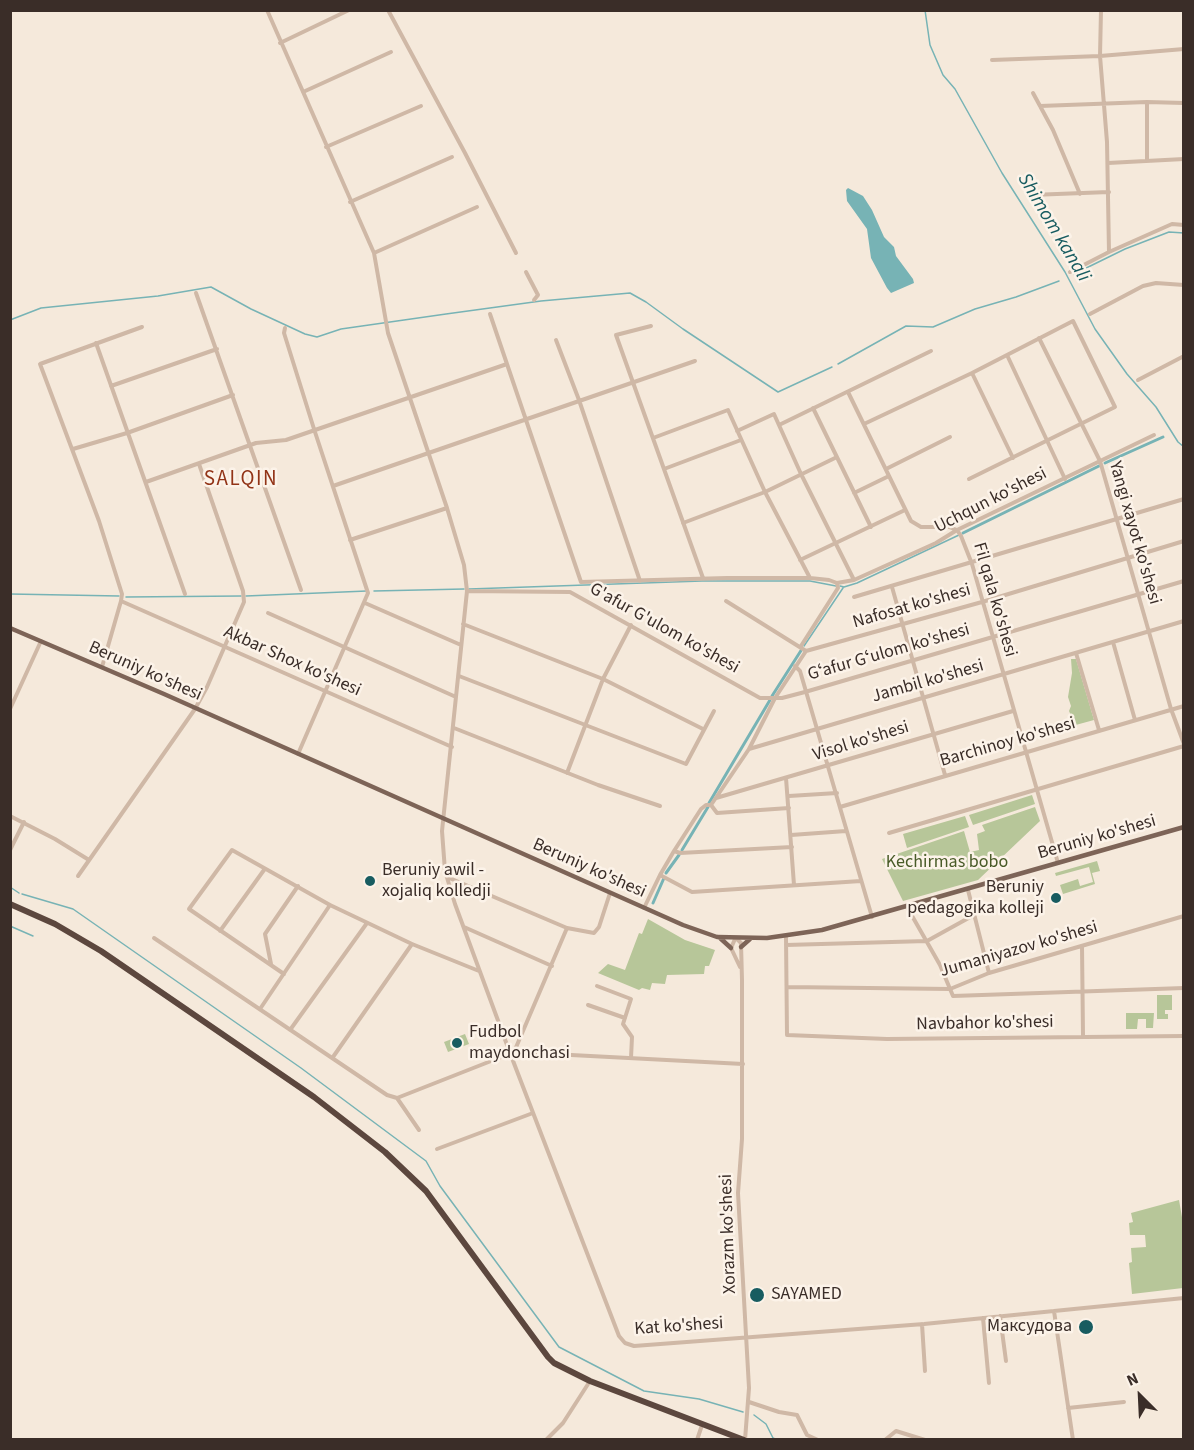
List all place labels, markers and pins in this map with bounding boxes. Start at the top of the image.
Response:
place label: Beruniy awil - xojaliq kolledji [382,860,491,902]
marker: Beruniy awil - xojaliq kolledji [363,874,377,888]
place label: Beruniy pedagogika kolleji [907,877,1044,920]
marker: Beruniy pedagogika kolleji [1049,891,1063,905]
place label: Fudbol maydonchasi [469,1022,570,1064]
marker: Fudbol maydonchasi [450,1036,464,1050]
place label: SAYAMED [771,1284,842,1306]
marker: SAYAMED [748,1286,766,1304]
place label: Максудова [987,1316,1072,1338]
marker: Максудова [1077,1318,1095,1336]

